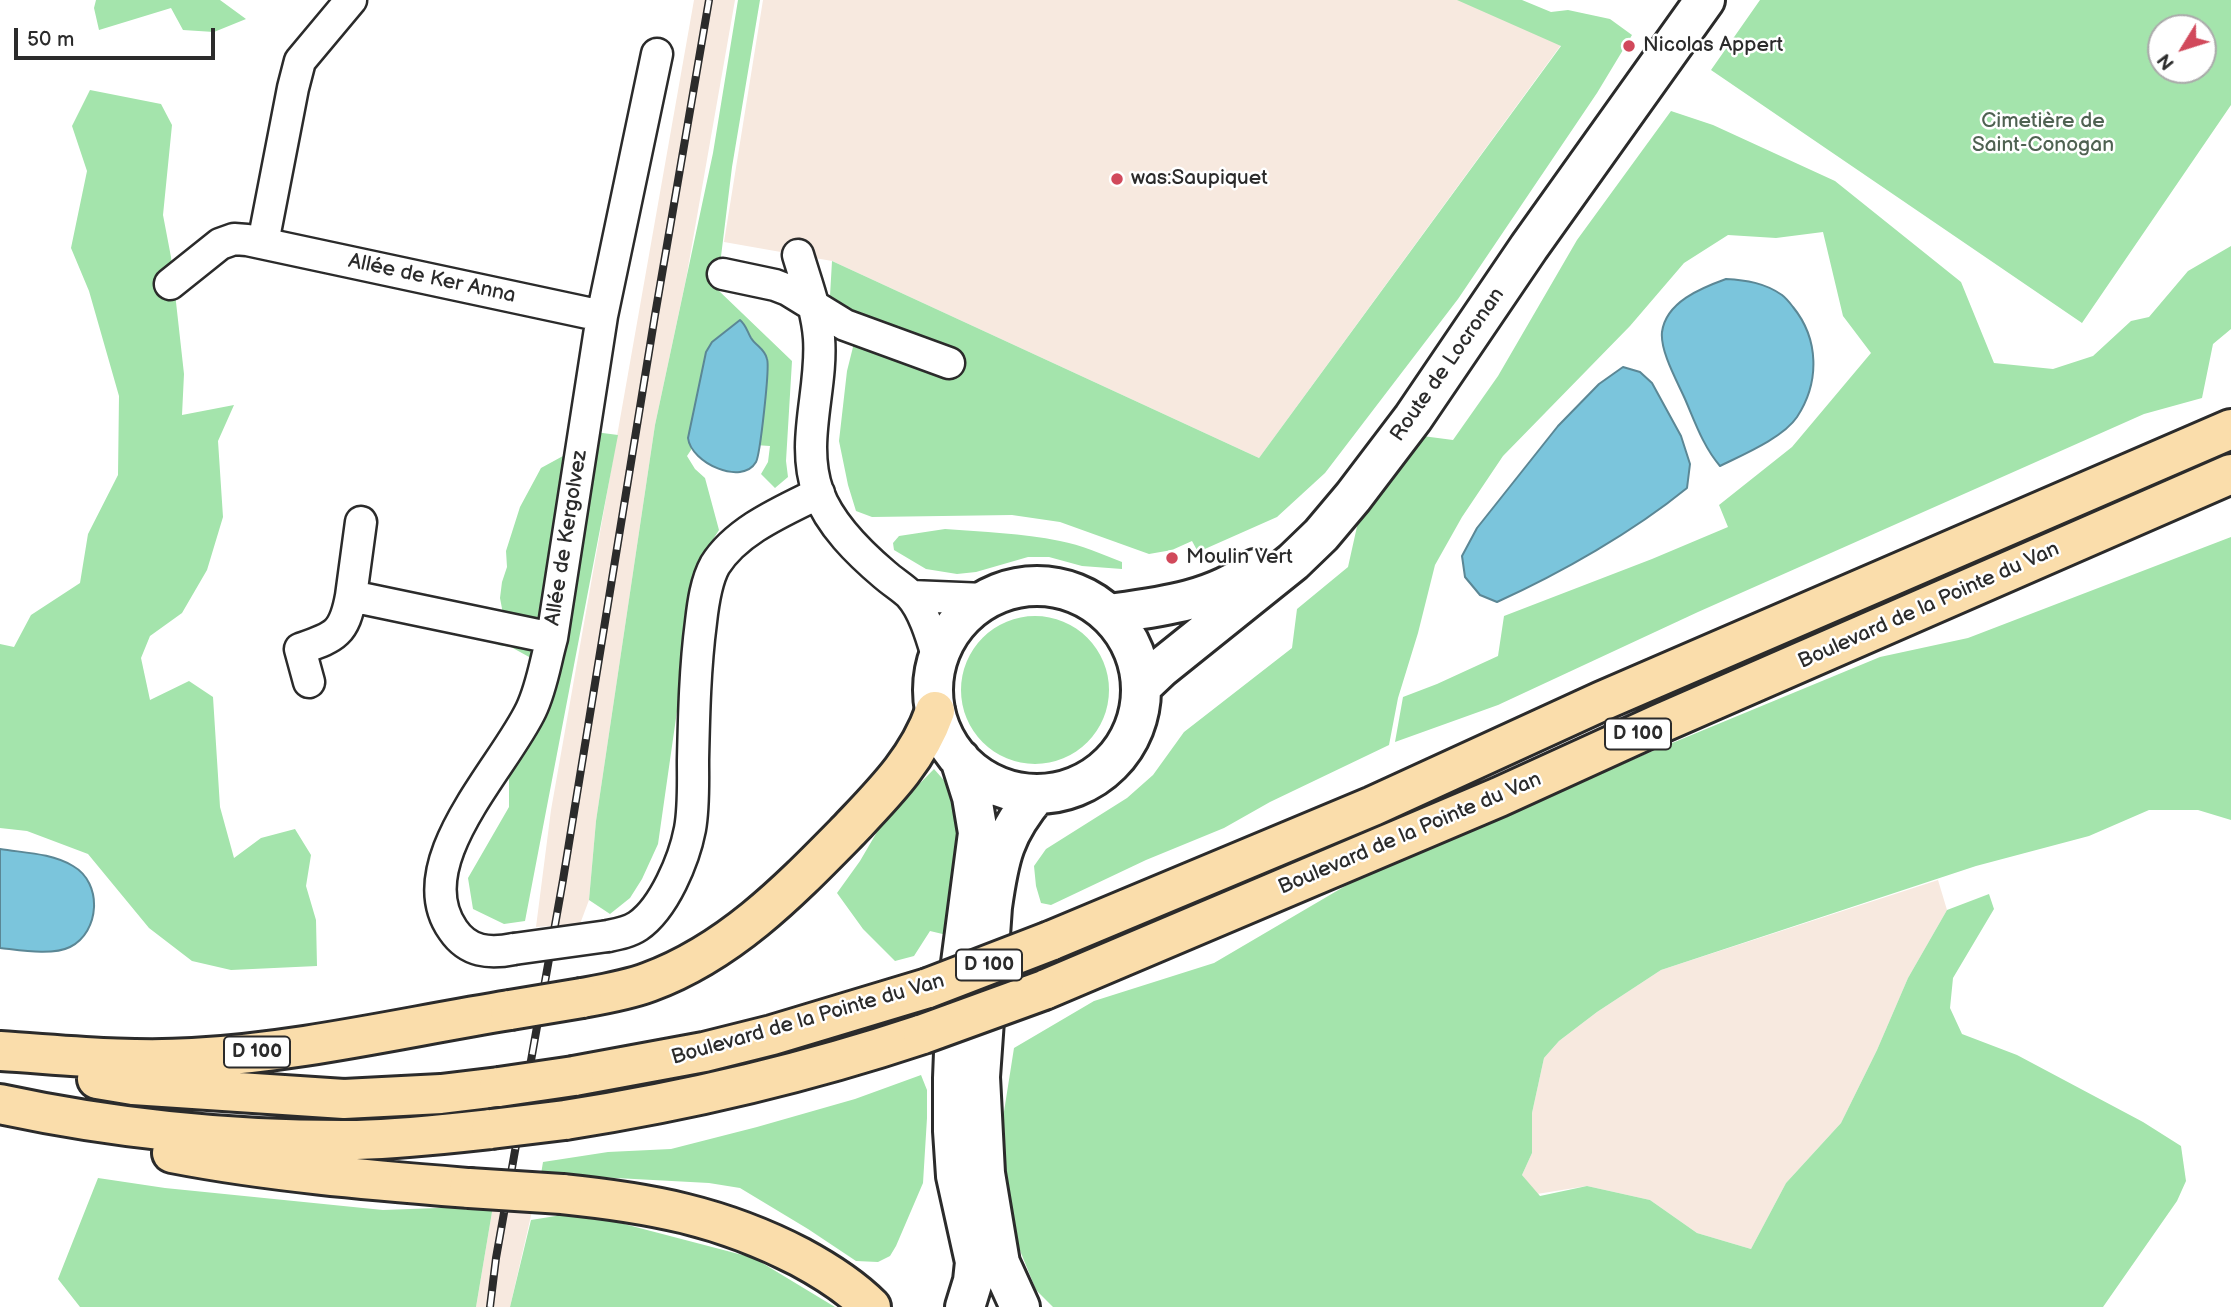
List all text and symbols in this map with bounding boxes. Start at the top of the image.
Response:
scale bar [18,14,219,58]
north arrow [2147,14,2217,84]
text: 50 m [27,27,74,52]
place label: Nicolas Appert [1643,33,1783,59]
marker: Nicolas Appert [1621,38,1637,54]
text: N [2153,48,2180,74]
park label: Cimetière de Saint-Conogan [1972,109,2114,159]
place label: was:Saupiquet [1131,166,1268,192]
marker: was:Saupiquet [1109,171,1125,187]
street label: Allée de Ker Anna [346,249,518,309]
street label: Route de Locronan [1386,283,1510,447]
street label: Allée de Kergolvez [541,449,593,627]
street label: Boulevard de la Pointe du Van [1795,537,2063,675]
place label: Moulin Vert [1186,545,1293,571]
marker: Moulin Vert [1164,550,1180,566]
road number: D 100 [1605,719,1671,750]
street label: Boulevard de la Pointe du Van [1275,767,1545,901]
road number: D 100 [956,950,1022,981]
street label: Boulevard de la Pointe du Van [669,969,947,1071]
road number: D 100 [224,1036,290,1068]

